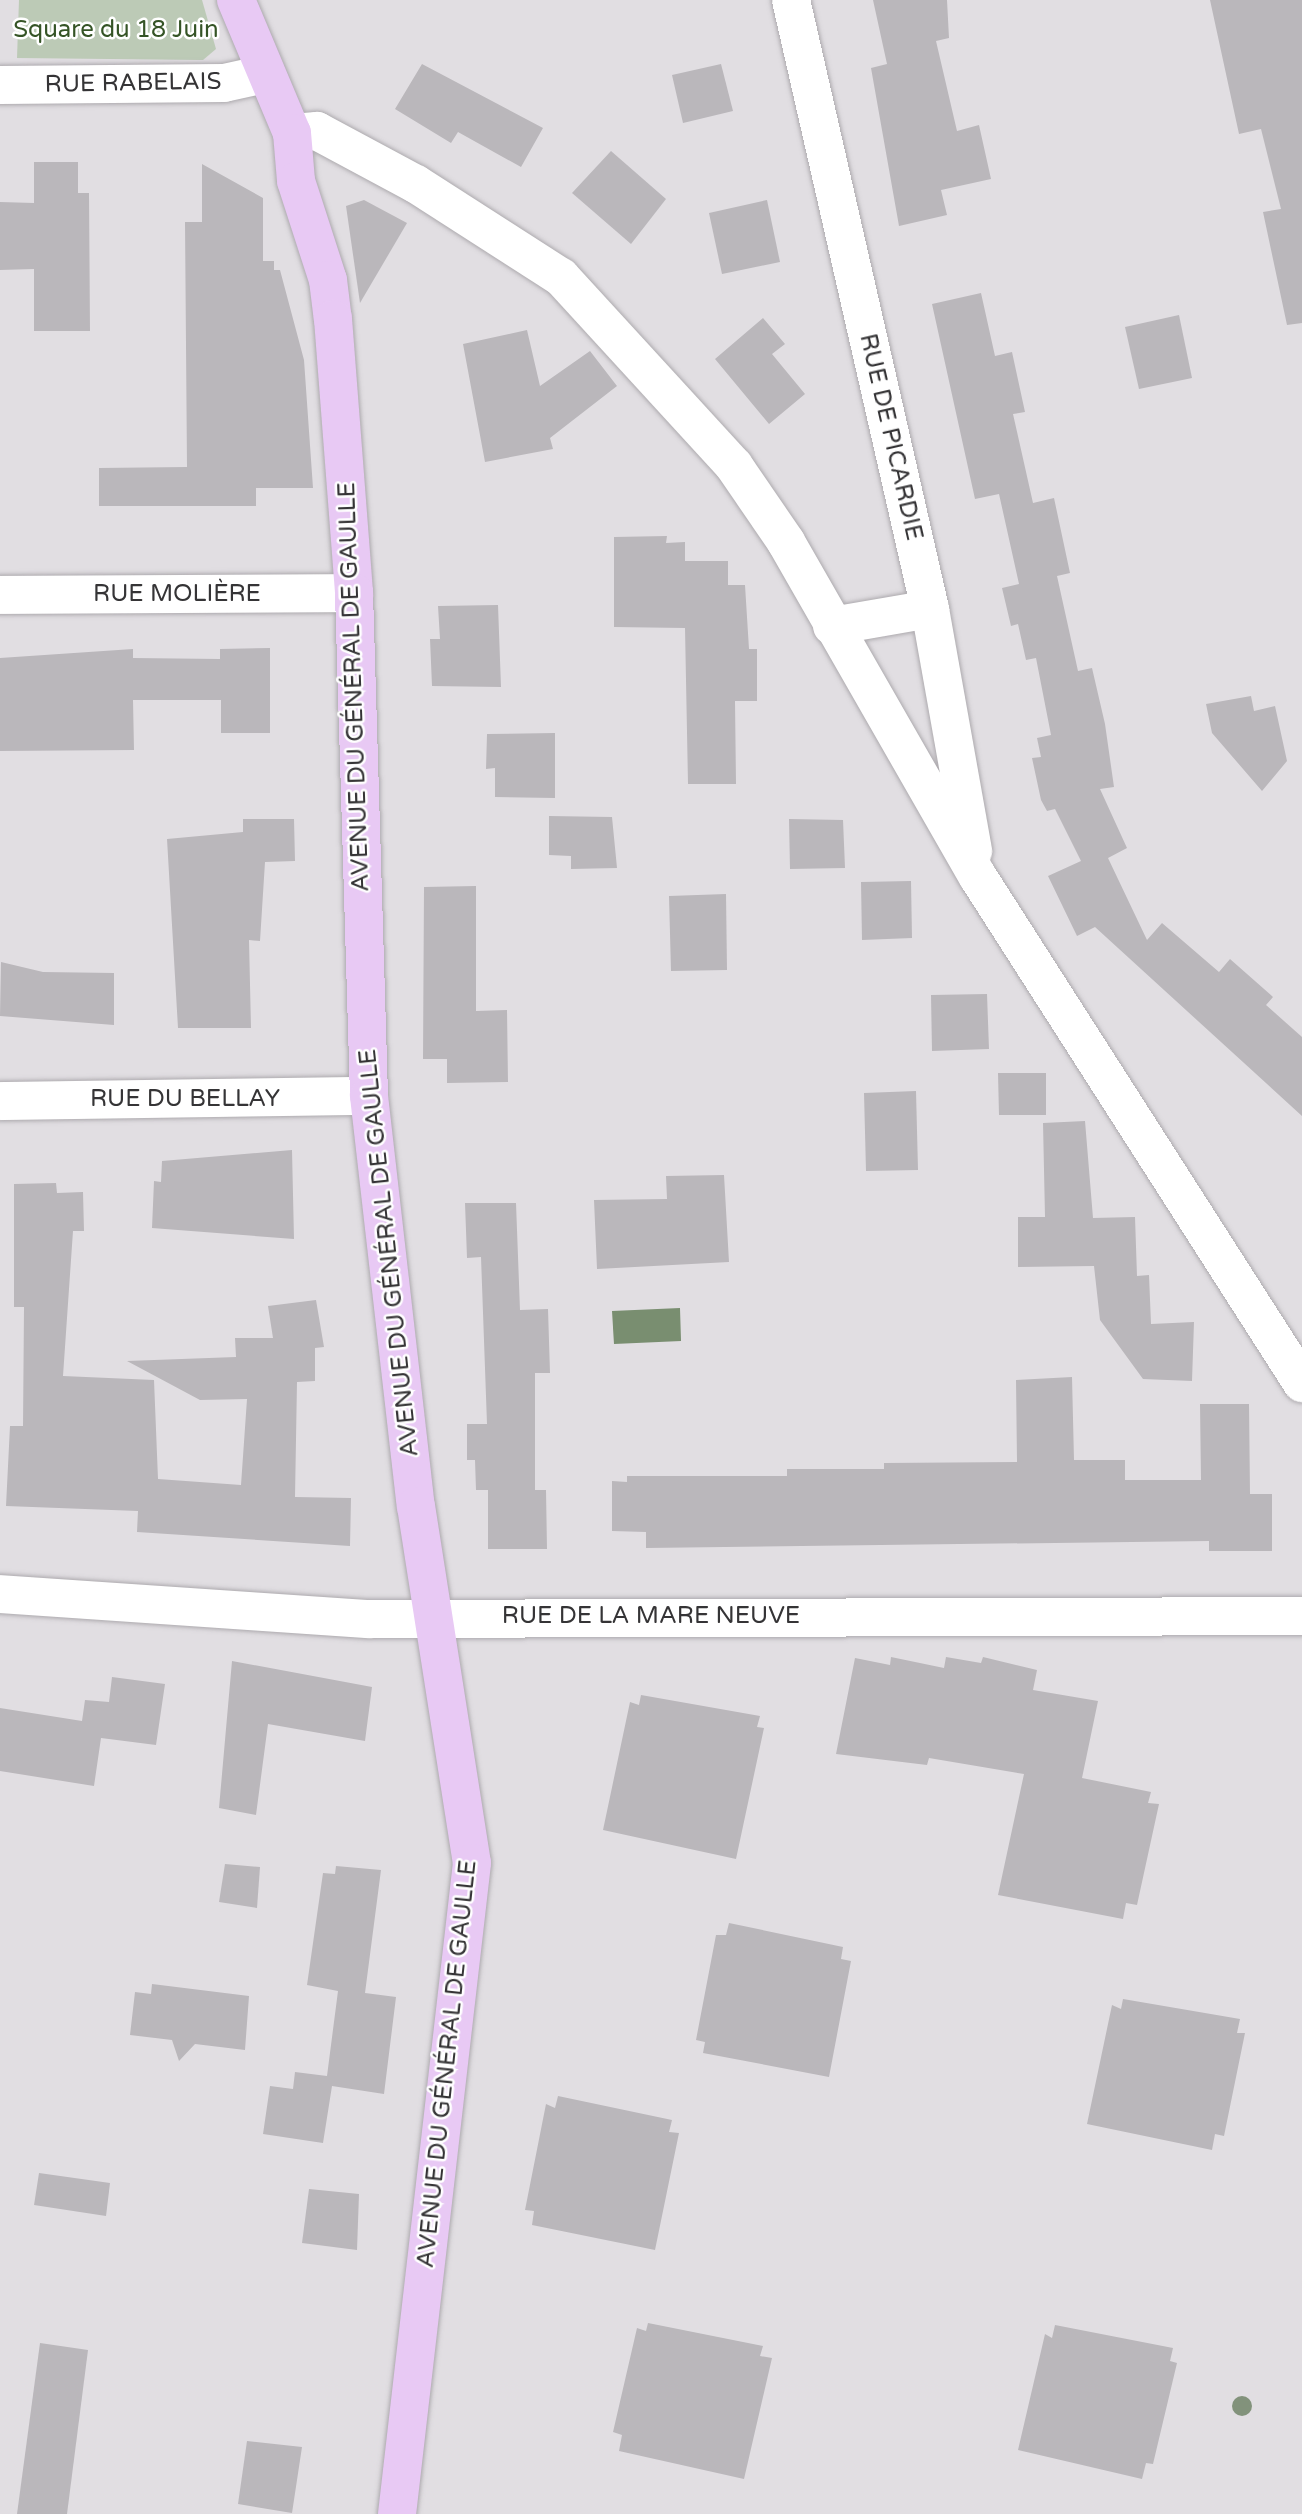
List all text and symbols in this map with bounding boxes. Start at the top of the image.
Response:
park label: Square du 18 Juin [13,16,219,44]
street label: RUE RABELAIS [44,67,222,99]
street label: RUE DE PICARDIE [853,331,929,543]
street label: AVENUE DU GÉNÉRAL DE GAULLE [332,482,376,892]
street label: RUE MOLIÈRE [93,580,261,608]
street label: AVENUE DU GÉNÉRAL DE GAULLE [353,1048,425,1458]
street label: RUE DU BELLAY [90,1085,280,1113]
street label: RUE DE LA MARE NEUVE [502,1602,800,1630]
street label: AVENUE DU GÉNÉRAL DE GAULLE [411,1859,483,2269]

